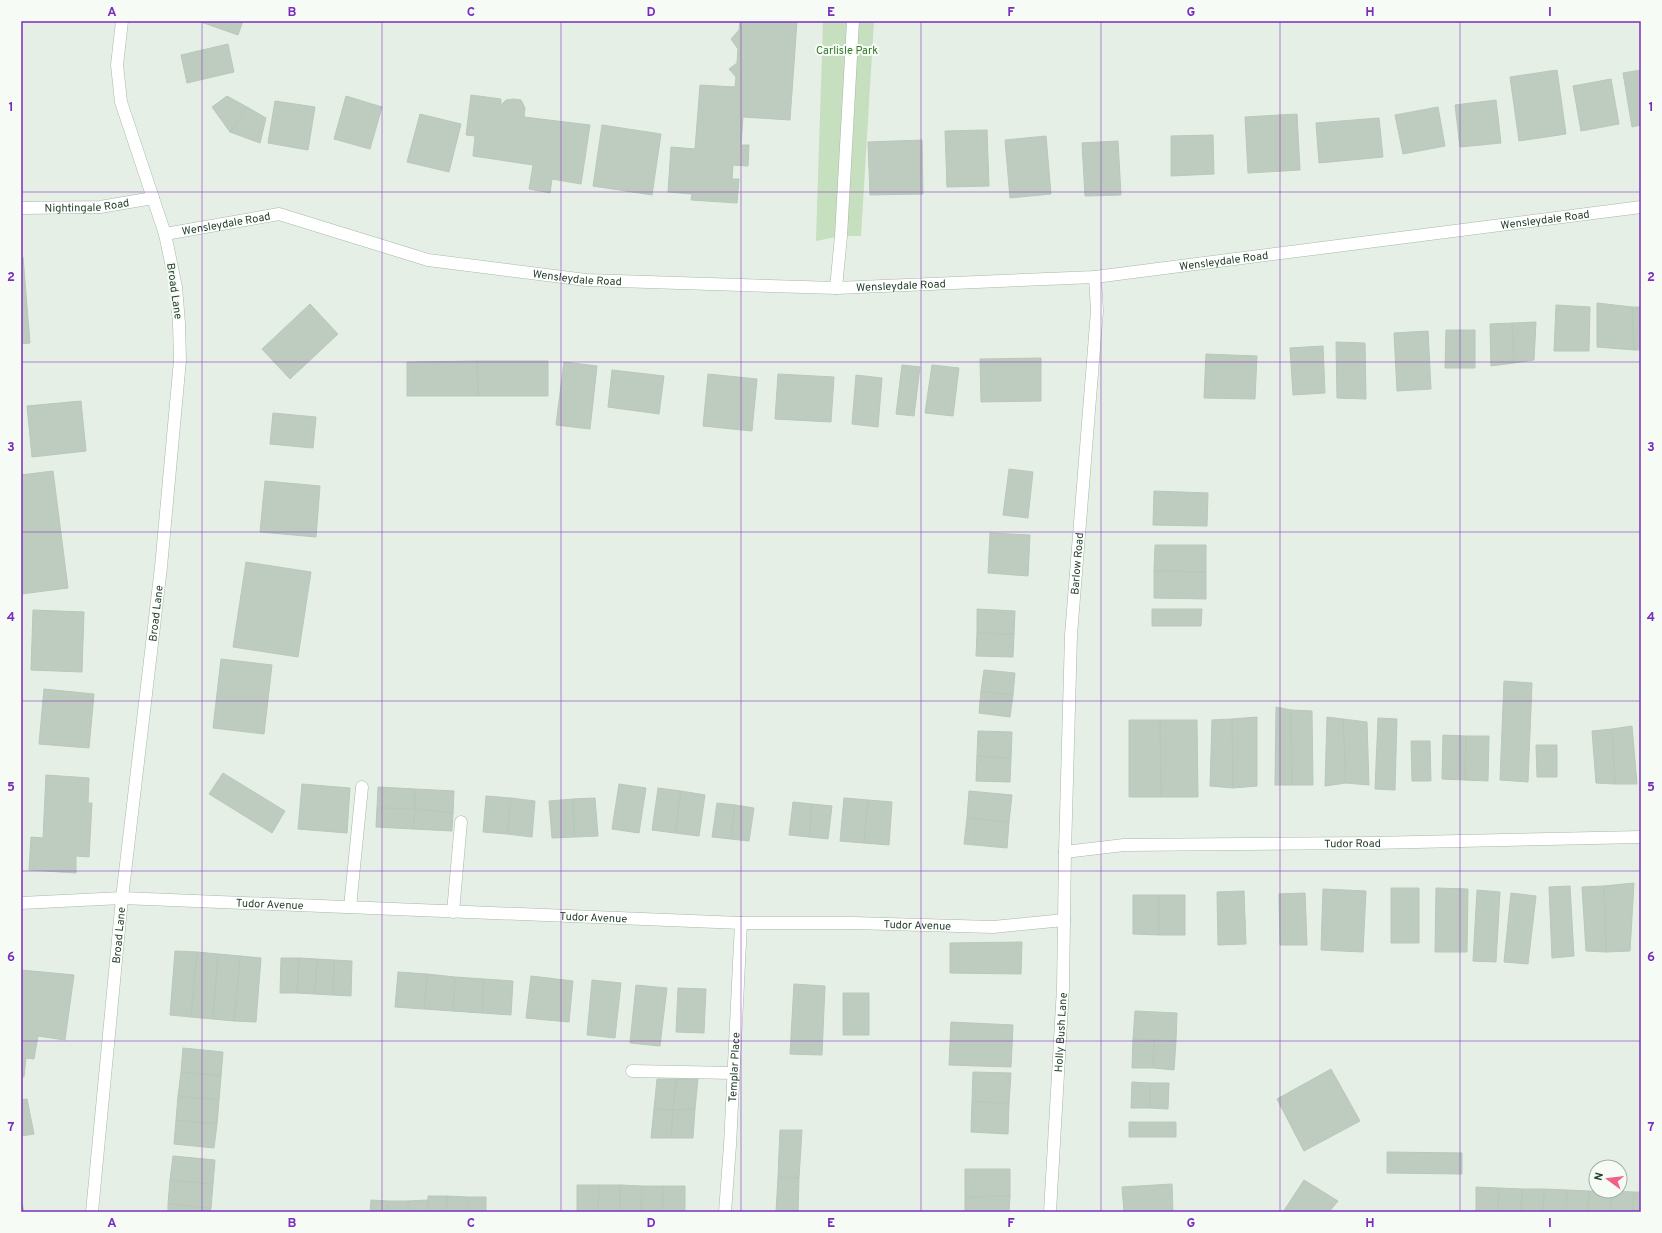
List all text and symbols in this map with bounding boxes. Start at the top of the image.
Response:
text: A [107,5,117,21]
text: B [288,5,297,21]
text: C [467,5,475,21]
text: D [646,5,656,21]
text: E [827,5,835,21]
text: F [1007,5,1015,21]
text: G [1187,5,1196,21]
text: H [1365,5,1375,21]
text: I [1548,5,1552,21]
park label: Carlisle Park [816,44,878,58]
text: 1 [8,100,14,116]
text: 1 [1648,100,1654,116]
street label: Nightingale Road [44,196,130,216]
street label: Wensleydale Road [1500,208,1591,233]
street label: Wensleydale Road [181,210,272,239]
street label: Wensleydale Road [1178,249,1269,274]
street label: Broad Lane [163,262,185,320]
street label: Wensleydale Road [532,267,622,289]
text: 2 [7,270,15,286]
text: 2 [1647,270,1655,286]
street label: Wensleydale Road [856,277,946,295]
text: 3 [7,440,15,456]
text: 3 [1647,440,1655,456]
street label: Barlow Road [1068,532,1087,595]
street label: Broad Lane [146,584,167,642]
text: 4 [7,610,15,626]
text: 4 [1647,610,1655,626]
text: 5 [7,780,15,796]
text: 5 [1647,780,1655,796]
street label: Tudor Road [1324,837,1381,851]
street label: Tudor Avenue [236,897,304,913]
street label: Broad Lane [110,906,129,964]
street label: Tudor Avenue [559,910,628,926]
street label: Tudor Avenue [883,918,951,934]
text: 6 [7,950,15,966]
text: 6 [1647,950,1655,966]
street label: Holly Bush Lane [1052,992,1071,1073]
street label: Templar Place [726,1032,744,1103]
text: 7 [8,1120,15,1136]
text: 7 [1648,1120,1655,1136]
north arrow [1588,1159,1628,1199]
text: N [1592,1171,1607,1182]
text: A [107,1216,117,1232]
text: B [288,1216,297,1232]
text: C [467,1216,475,1232]
text: D [646,1216,656,1232]
text: E [827,1216,835,1232]
text: F [1007,1216,1015,1232]
text: G [1187,1216,1196,1232]
text: H [1365,1216,1375,1232]
text: I [1548,1216,1552,1232]

